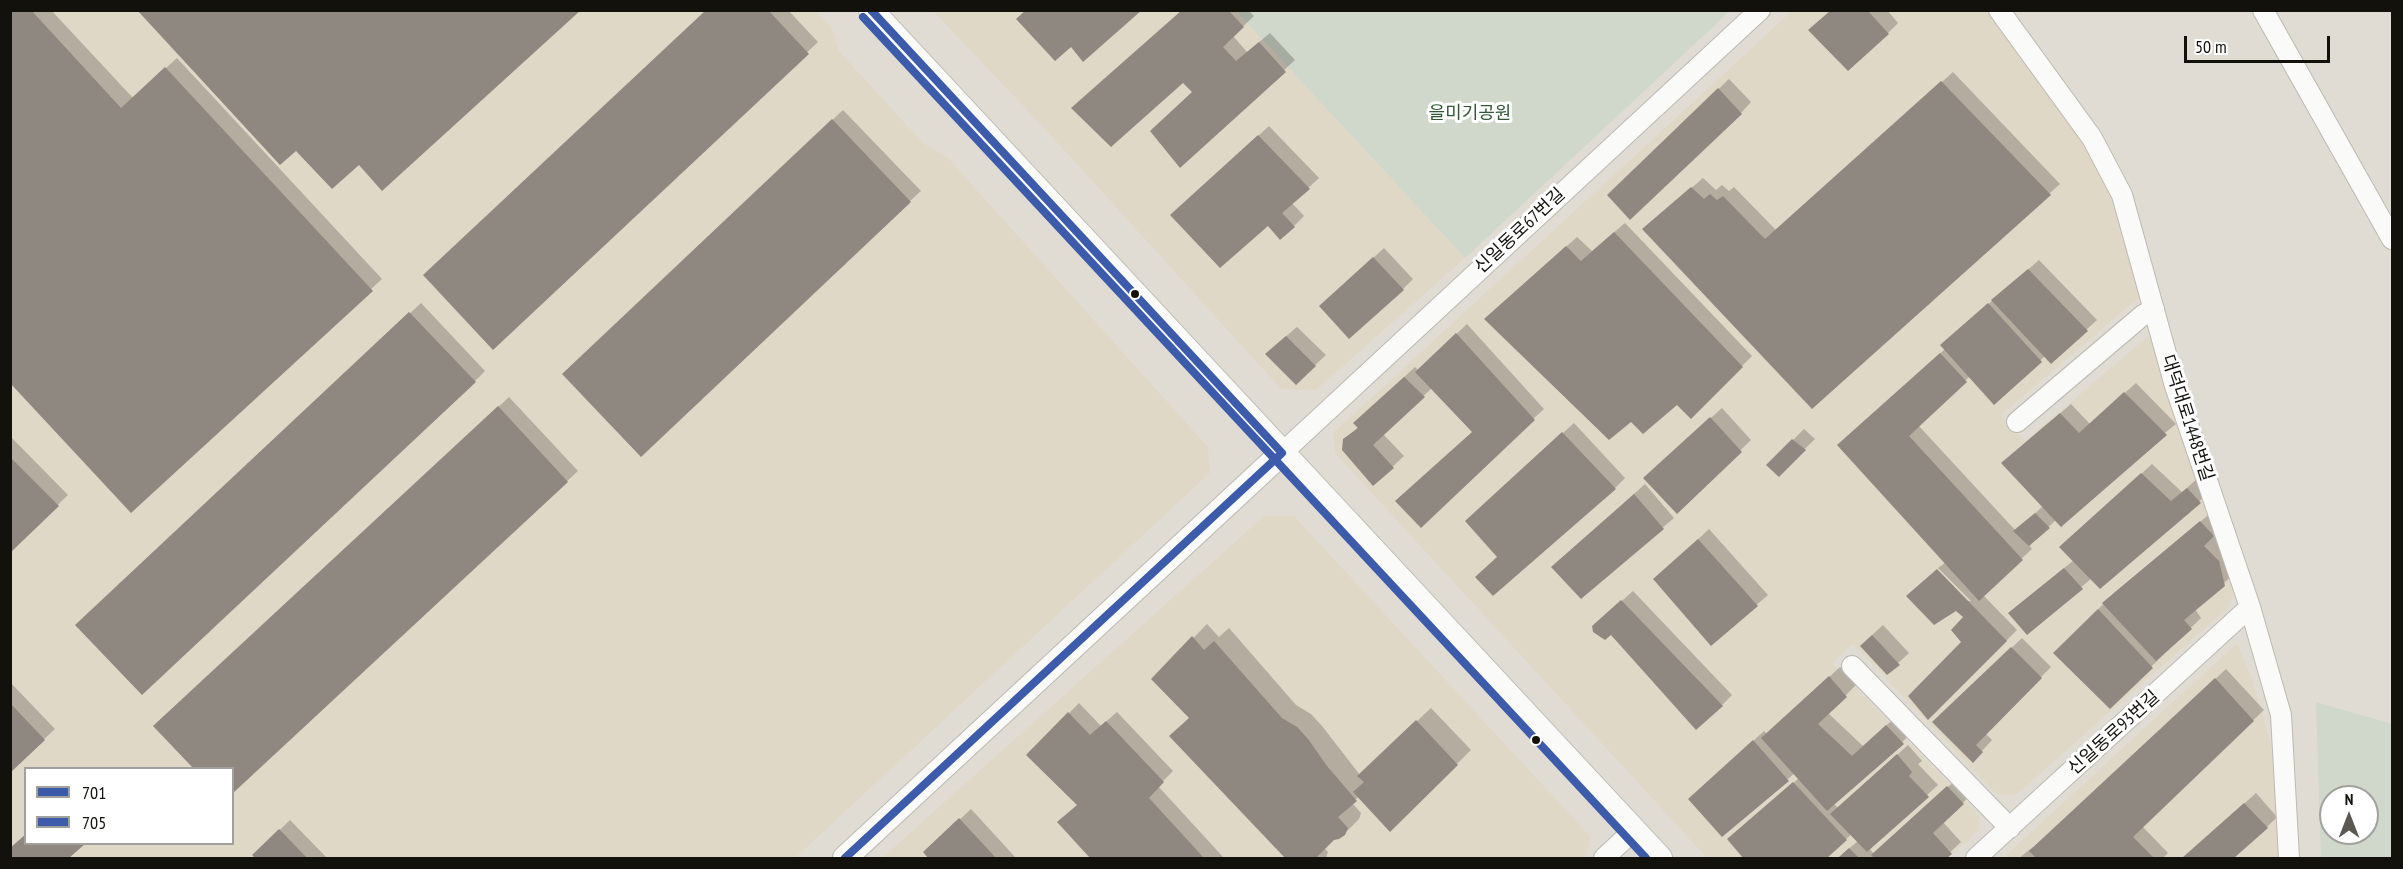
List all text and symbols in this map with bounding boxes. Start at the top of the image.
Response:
scale bar [2187,24,2332,62]
text: 50 m [2195,35,2227,58]
park label: 을미기공원 [1429,103,1511,125]
street label: 신일동로67번길 [1470,184,1570,278]
unlabelled marker [1129,288,1141,300]
street label: 대덕대로1448번길 [2156,352,2218,484]
street label: 신일동로93번길 [2064,686,2164,780]
unlabelled marker [1530,734,1542,746]
legend [24,767,234,845]
text: 701 [82,781,106,804]
north arrow [2319,785,2379,845]
text: N [2345,789,2353,809]
text: 705 [82,811,106,834]

